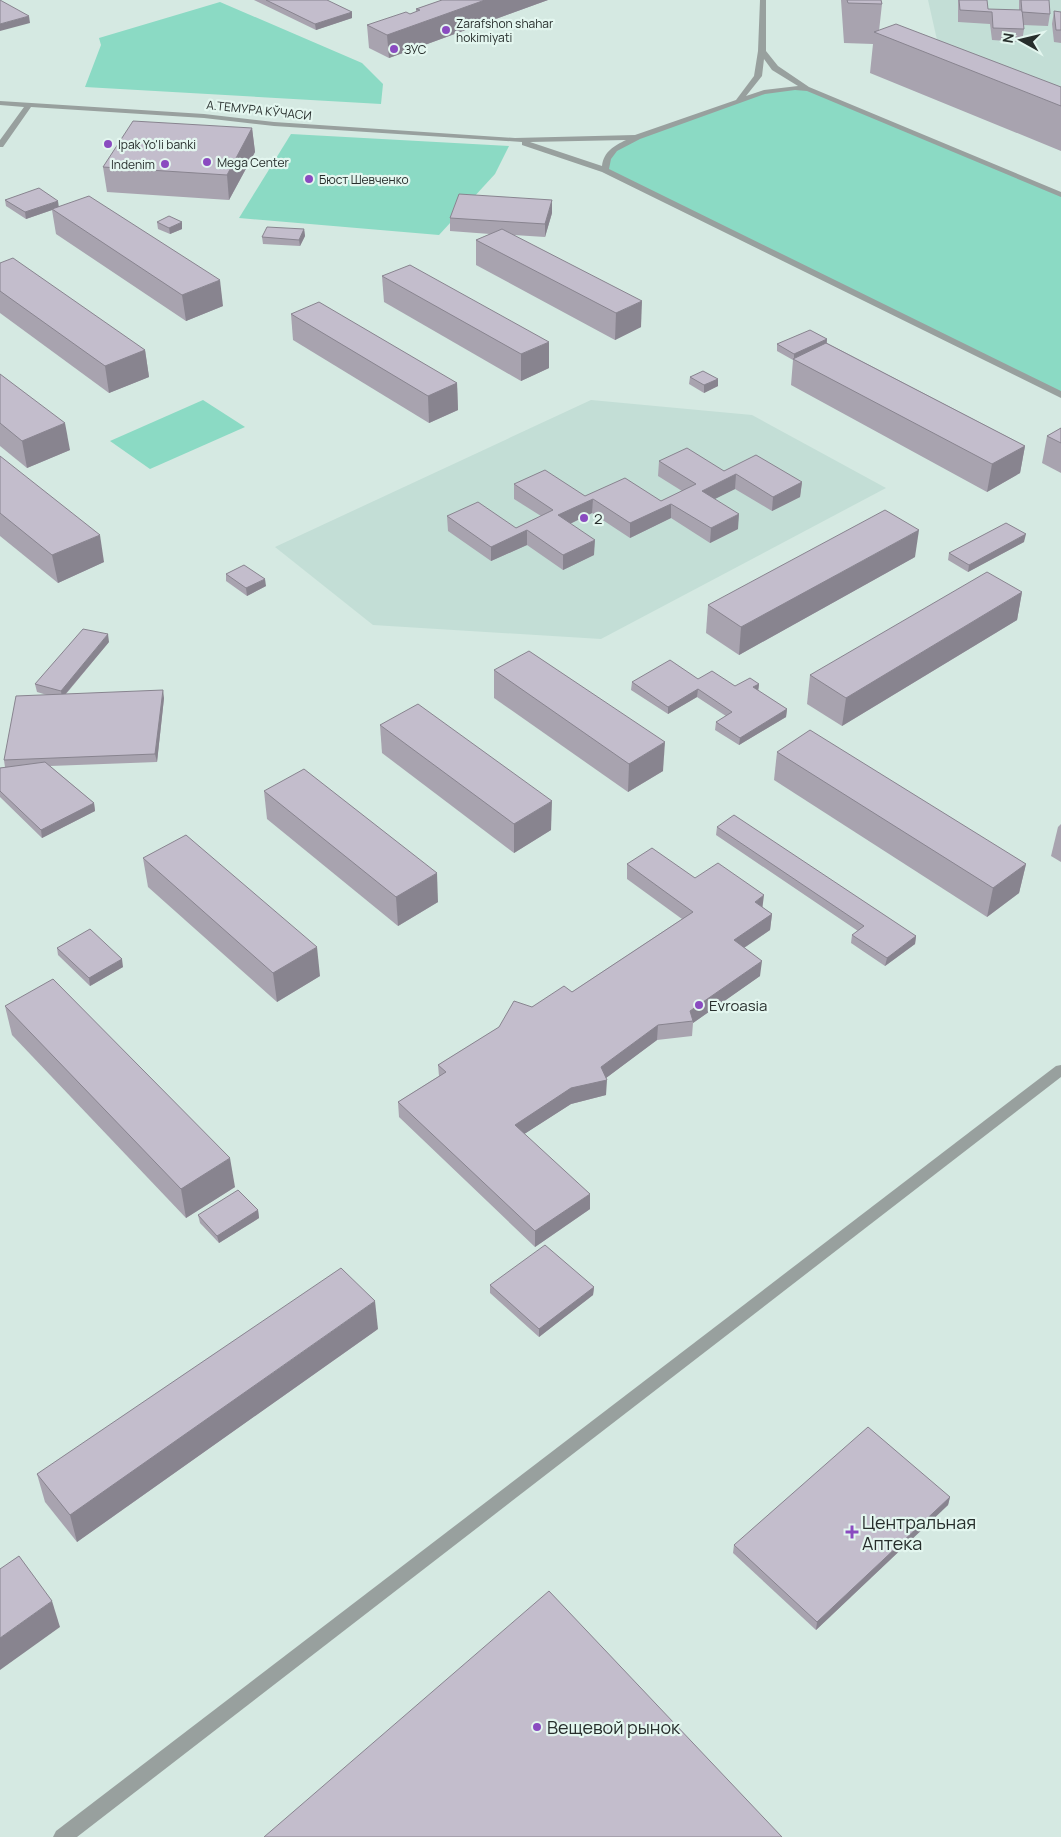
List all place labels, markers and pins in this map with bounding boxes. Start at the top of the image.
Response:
place label: Zarafshon shahar hokimiyati [456,15,554,46]
marker: Zarafshon shahar hokimiyati [440,24,452,36]
place label: ЗУС [404,41,427,58]
marker: ЗУС [388,43,400,55]
place label: Ipak Yo'li banki [118,136,196,153]
marker: Ipak Yo'li banki [102,138,114,150]
place label: Mega Center [217,154,289,171]
place label: Indenim [111,156,155,173]
marker: Mega Center [201,156,213,168]
marker: Indenim [159,158,171,170]
place label: Бюст Шевченко [319,171,409,188]
marker: Бюст Шевченко [303,173,315,185]
place label: 2 [594,508,603,529]
marker: 2 [578,512,590,524]
place label: Evroasia [709,995,767,1016]
marker: Evroasia [693,999,705,1011]
place label: Центральная Аптека [862,1510,976,1555]
marker: Центральная Аптека [846,1526,858,1538]
place label: Вещевой рынок [547,1715,681,1739]
marker: Вещевой рынок [531,1721,543,1733]

